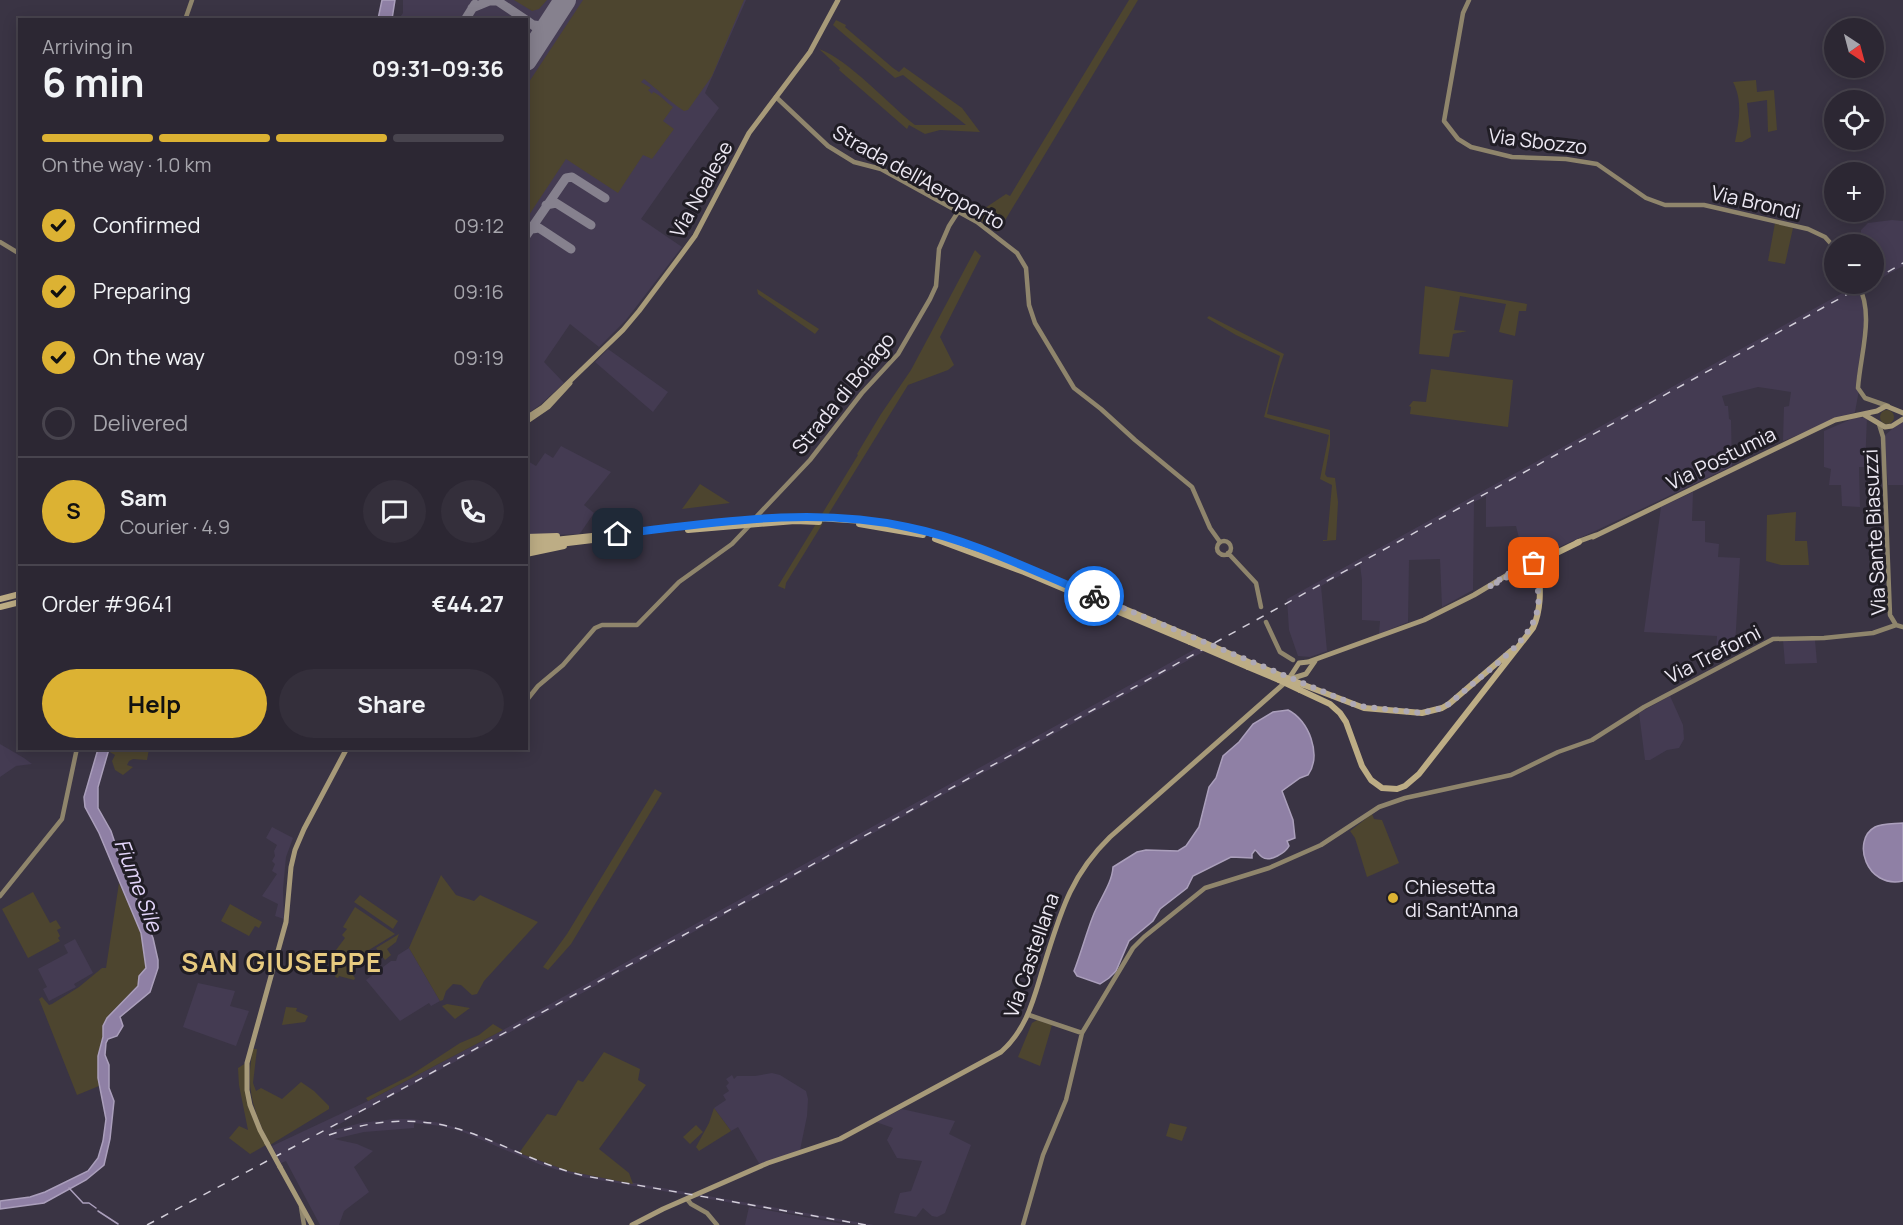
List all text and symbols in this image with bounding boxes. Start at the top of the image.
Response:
north arrow [1824,18,1884,78]
map controls [1824,18,1884,294]
text: Arriving in [42,33,133,60]
text: 09:31–09:36 [372,54,504,84]
text: 6 min [42,55,144,109]
button: locate [1824,90,1884,150]
street label: Strada dell'Aeroporto [828,118,1010,236]
street label: Via Sbozzo [1487,122,1589,160]
street label: Via Noalese [663,136,739,242]
text: On the way · 1.0 km [42,151,211,178]
button: + [1824,162,1884,222]
street label: Via Brondi [1709,179,1803,225]
icon: check [42,209,75,242]
text: Confirmed [93,210,201,240]
text: 09:12 [454,212,504,239]
button: − [1824,234,1884,294]
icon: check [42,275,75,308]
text: Preparing [93,276,191,306]
text: 09:16 [453,278,504,305]
street label: Strada di Boiago [786,326,901,460]
icon: check [42,341,75,374]
text: On the way [93,342,205,372]
text: 09:19 [453,344,504,371]
text: Delivered [93,408,188,438]
street label: Via Postumia [1662,420,1780,496]
street label: Via Sante Biasuzzi [1856,448,1892,616]
button: chat [363,480,426,543]
button: phone [441,480,504,543]
text: Sam [120,483,167,513]
text: S [66,496,81,526]
pin [592,508,643,559]
text: Courier · 4.9 [120,513,230,540]
icon: home [601,517,634,550]
pin [1508,537,1559,588]
icon: bag [1517,546,1550,579]
courier [1064,566,1124,626]
icon: bike [1078,580,1111,613]
text: Order #9641 [42,589,173,619]
text: €44.27 [432,589,504,619]
street label: Via Treforni [1661,619,1765,689]
button: Help [42,669,267,738]
button: Share [279,669,504,738]
water label: Fiume Sile [109,835,170,937]
place label: Chiesetta di Sant'Anna [1405,873,1518,923]
street label: Via Castellana [997,889,1065,1021]
marker: Chiesetta di Sant'Anna [1386,891,1400,905]
district label: SAN GIUSEPPE [181,944,383,980]

